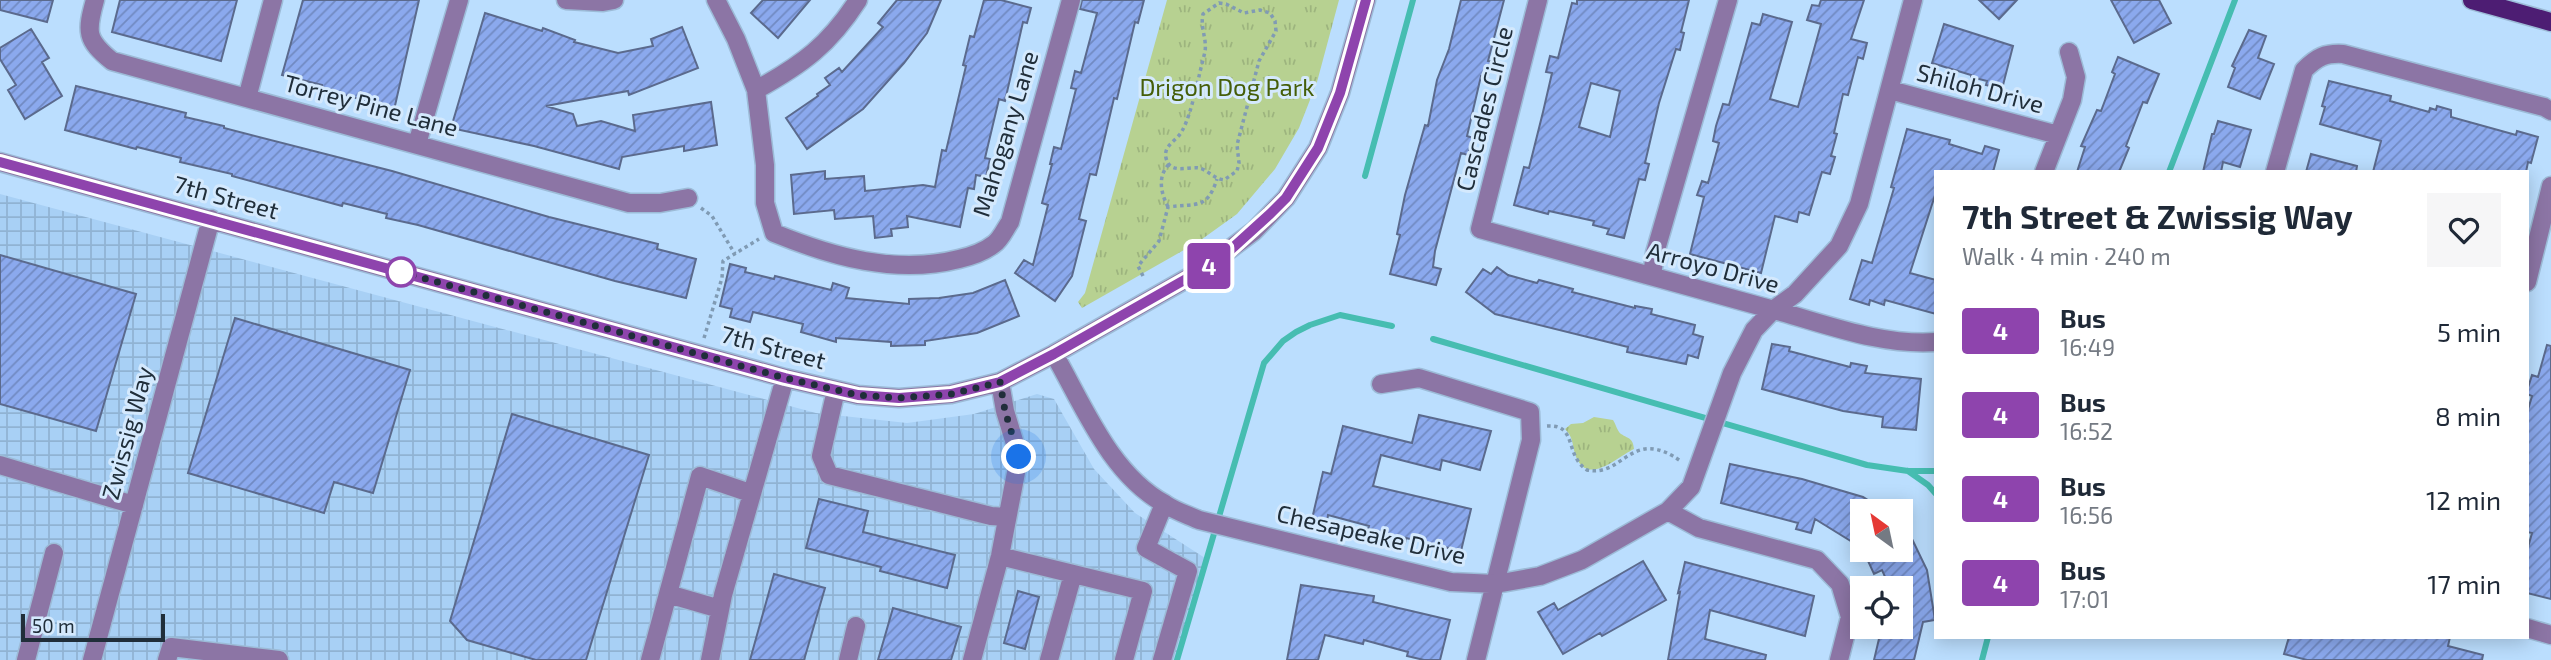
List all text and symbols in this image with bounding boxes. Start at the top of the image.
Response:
street label: Cascades Circle [1449,23,1518,194]
street label: Mahogany Lane [966,47,1044,220]
street label: Shiloh Drive [1914,57,2047,118]
street label: Torrey Pine Lane [281,67,462,142]
park label: Drigon Dog Park [1139,72,1315,101]
street label: 7th Street [171,169,282,224]
button: heart [2427,193,2501,267]
text: 7th Street & Zwissig Way [1962,196,2353,236]
street label: Arroyo Drive [1644,235,1783,298]
text: Walk · 4 min · 240 m [1962,242,2171,270]
line badge: 4 [1186,243,1232,289]
text: 4 [1201,251,1217,280]
unlabelled marker [386,257,416,287]
text: Bus [2060,302,2106,333]
text: 4 [1993,316,2008,345]
text: 5 min [2437,316,2501,347]
street label: 7th Street [718,319,829,374]
text: 16:49 [2060,333,2115,361]
street label: Zwissig Way [95,363,158,502]
text: Bus [2060,386,2106,417]
text: 4 [1993,400,2008,429]
text: 8 min [2435,400,2501,431]
text: 16:52 [2060,417,2113,445]
your location [1001,439,1036,474]
text: Bus [2060,470,2106,501]
text: 4 [1993,484,2008,513]
text: 12 min [2426,484,2501,515]
street label: Chesapeake Drive [1274,498,1469,569]
north arrow [1850,499,1913,562]
map controls [1850,499,1913,639]
text: 16:56 [2060,501,2113,529]
text: Bus [2060,554,2106,585]
text: 4 [1993,568,2008,597]
text: 17 min [2427,568,2501,599]
button: locate [1850,576,1913,639]
text: 17:01 [2060,585,2109,613]
scale bar [21,611,164,643]
text: 50 m [32,614,75,637]

